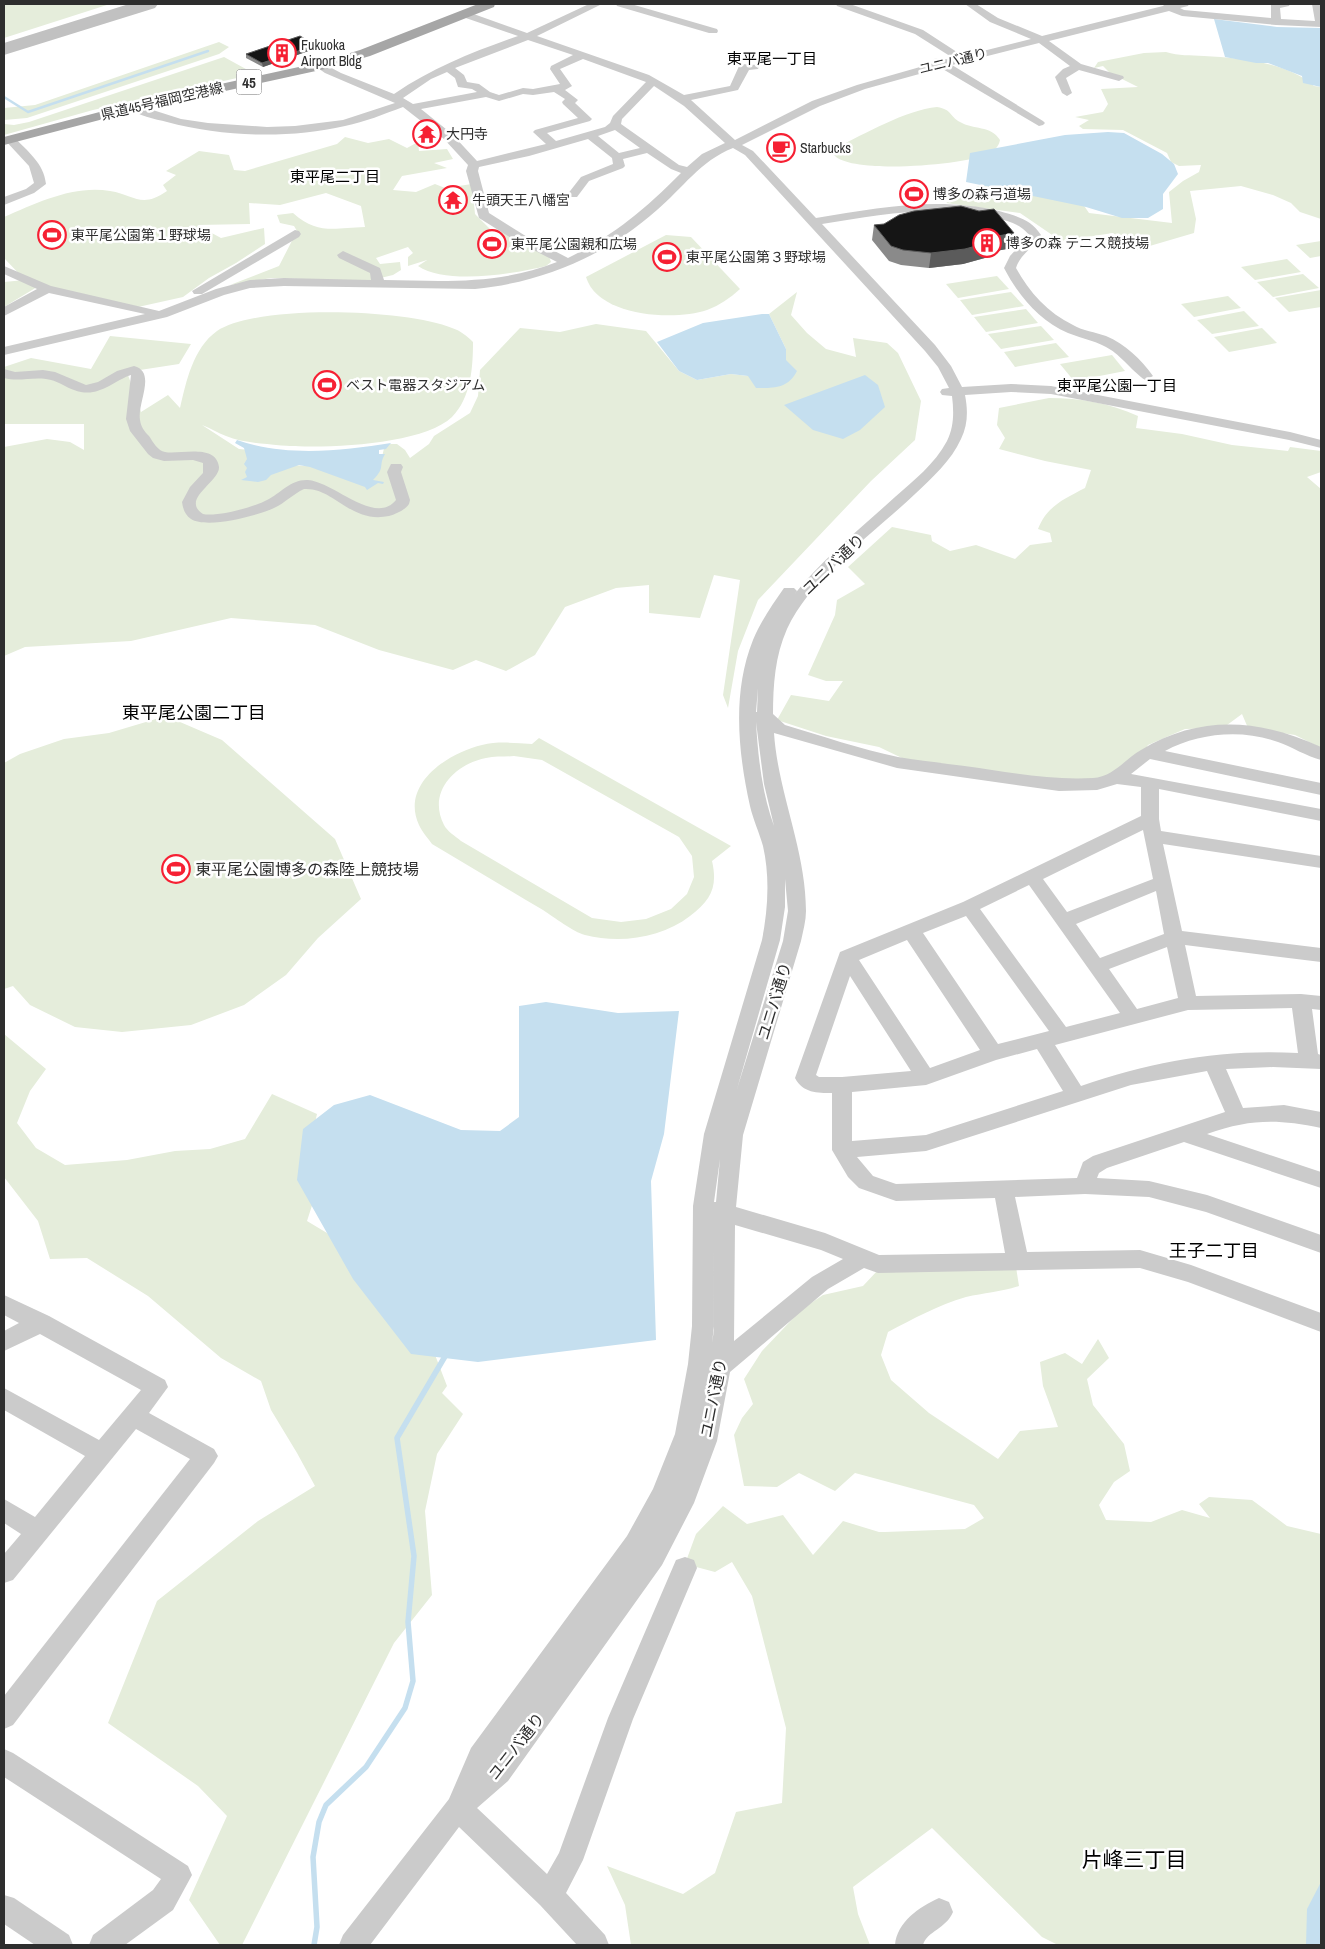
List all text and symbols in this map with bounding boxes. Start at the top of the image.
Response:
place label: Fukuoka Airport Bldg [300,36,362,70]
building icon: Fukuoka Airport Bldg [267,38,297,68]
street label: ユニバ通り [917,44,989,78]
district label: 東平尾一丁目 [727,48,817,69]
road number: 45 [236,70,262,94]
street label: 県道45号福岡空港線 [99,78,225,124]
temple icon: 大円寺 [412,119,442,149]
place label: 大円寺 [446,125,488,143]
cafe icon: Starbucks [766,133,796,163]
place label: Starbucks [800,139,851,157]
district label: 東平尾二丁目 [290,166,380,187]
sports icon: 博多の森弓道場 [899,179,929,209]
temple icon: 牛頭天王八幡宮 [438,185,468,215]
place label: 博多の森弓道場 [933,185,1031,203]
place label: 牛頭天王八幡宮 [472,191,570,209]
sports icon: 東平尾公園第１野球場 [37,220,67,250]
place label: 東平尾公園第１野球場 [71,226,211,244]
building icon: 博多の森 テニス競技場 [972,228,1002,258]
sports icon: 東平尾公園親和広場 [477,229,507,259]
place label: 博多の森 テニス競技場 [1006,234,1149,252]
place label: 東平尾公園親和広場 [511,235,637,253]
sports icon: 東平尾公園第３野球場 [652,242,682,272]
place label: 東平尾公園第３野球場 [686,248,826,266]
sports icon: ベスト電器スタジアム [312,370,342,400]
district label: 東平尾公園一丁目 [1057,375,1177,396]
place label: ベスト電器スタジアム [346,376,485,394]
street label: ユニバ通り [797,528,869,600]
district label: 東平尾公園二丁目 [122,700,266,725]
sports icon: 東平尾公園博多の森陸上競技場 [161,854,191,884]
place label: 東平尾公園博多の森陸上競技場 [195,858,419,880]
street label: ユニバ通り [752,960,796,1042]
district label: 王子二丁目 [1169,1238,1259,1263]
street label: ユニバ通り [695,1357,731,1439]
street label: ユニバ通り [483,1708,549,1784]
district label: 片峰三丁目 [1082,1845,1187,1874]

